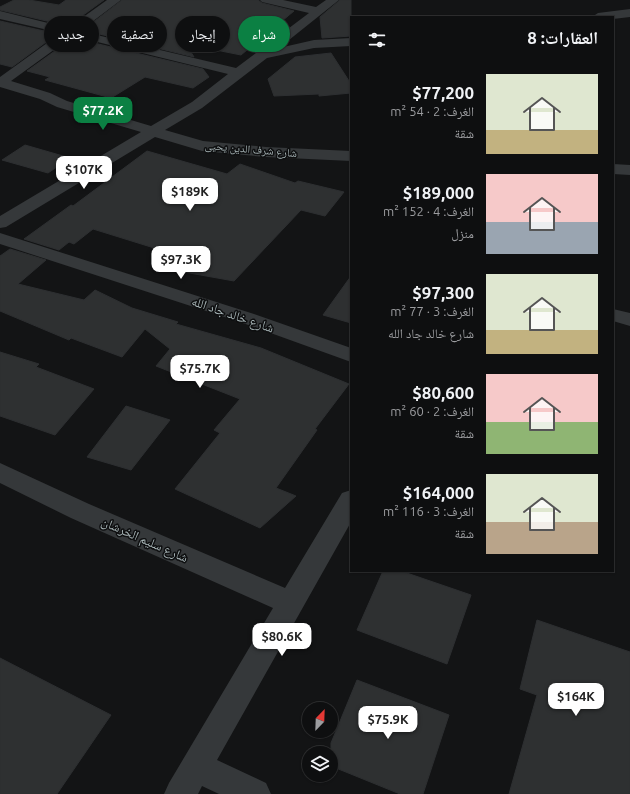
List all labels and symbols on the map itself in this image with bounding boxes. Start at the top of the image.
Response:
pin: $77.2K [70,97,136,131]
street label: شارع شرف الدين يحيى [204,139,298,160]
pin: $107K [56,156,112,190]
pin: $189K [162,178,218,212]
pin: $97.3K [148,246,214,280]
street label: شارع خالد جاد الله [189,293,276,337]
pin: $75.7K [167,355,233,389]
street label: شارع سليم الخرشان [98,514,190,567]
pin: $80.6K [249,623,315,657]
pin: $164K [548,683,604,717]
north arrow [302,702,338,738]
pin: $75.9K [355,706,421,740]

